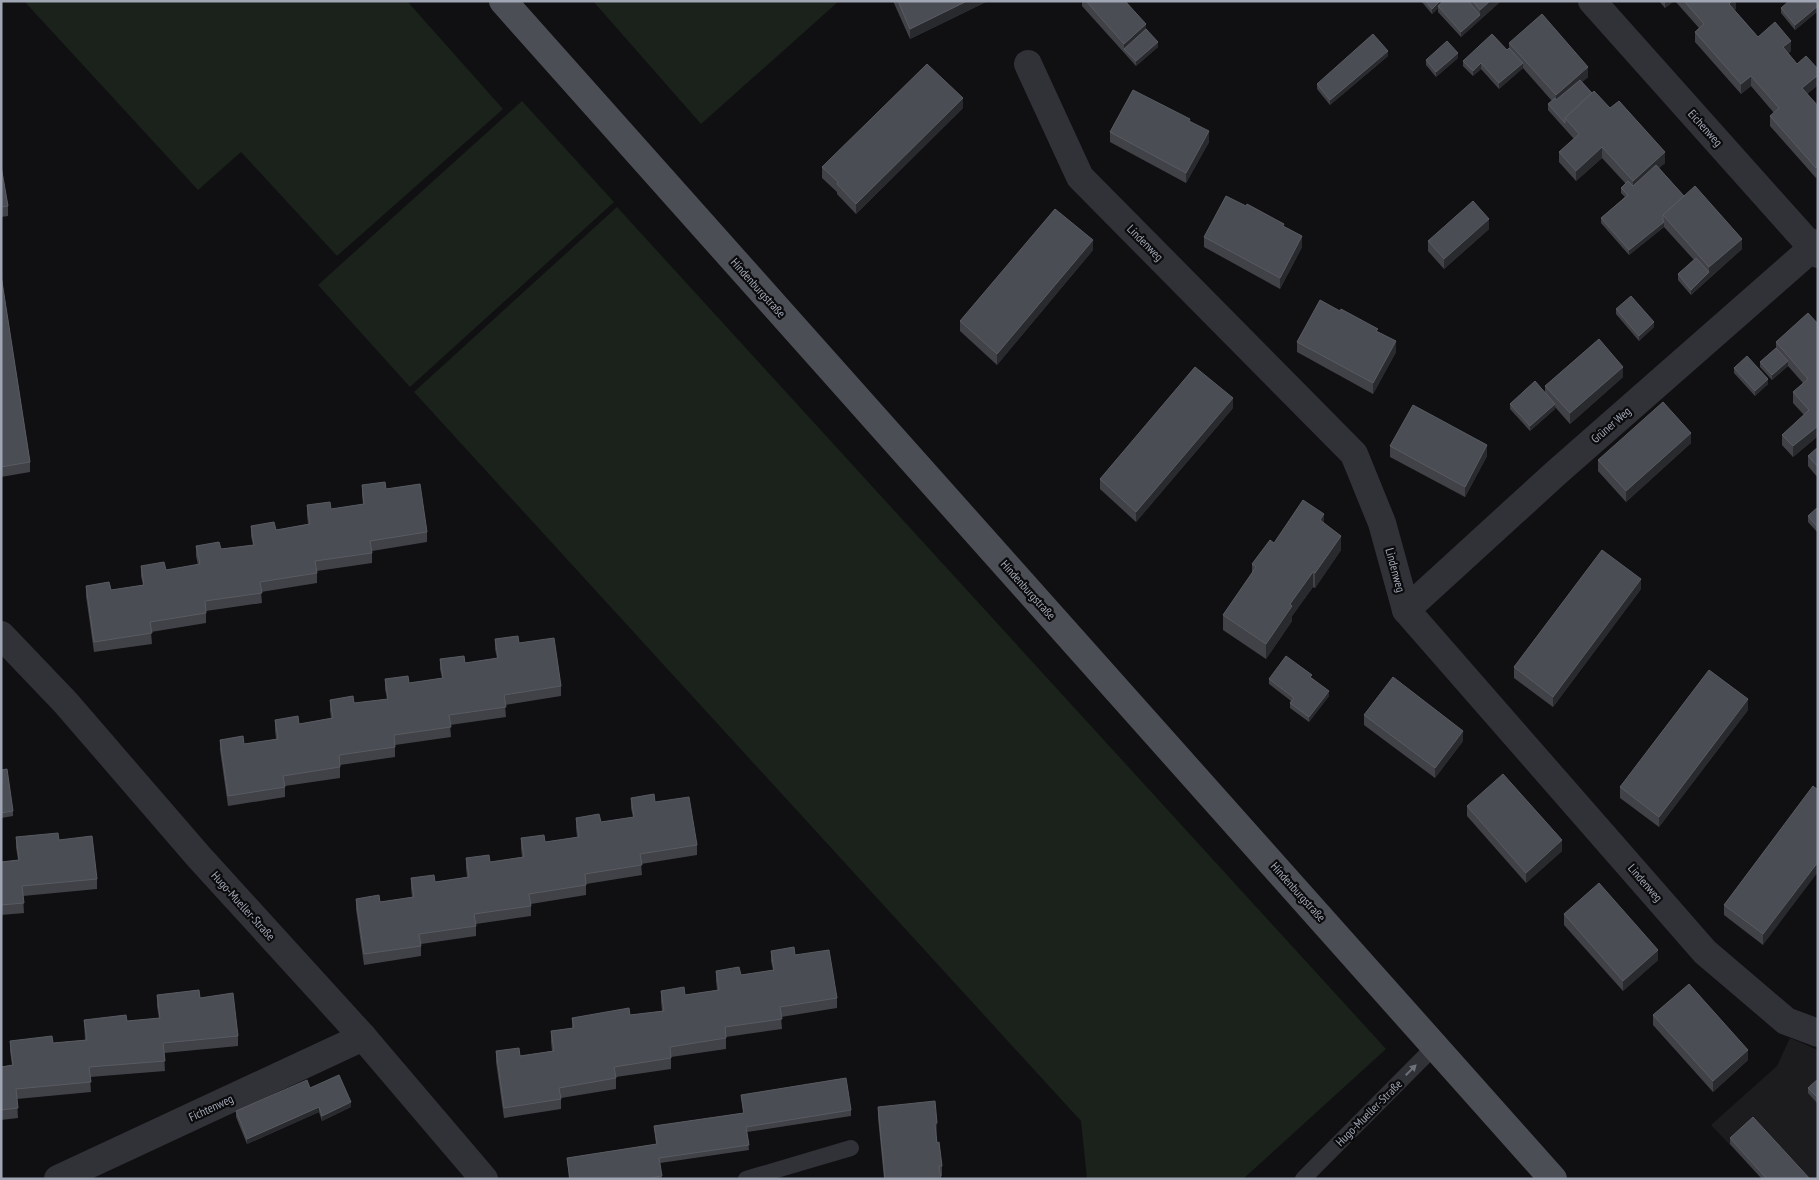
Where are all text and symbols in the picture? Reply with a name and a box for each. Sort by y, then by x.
street label: Eichenweg [1685,106,1726,149]
street label: Lindenweg [1124,221,1167,264]
street label: Hindenburgstraße [728,255,789,321]
street label: Grüner Weg [1588,403,1634,446]
street label: Lindenweg [1382,546,1409,594]
street label: Hindenburgstraße [998,557,1059,623]
street label: Hindenburgstraße [1268,859,1329,925]
street label: Lindenweg [1625,861,1666,905]
street label: Hugo-Mueller-Straße [208,868,278,943]
one-way arrow [1405,1064,1417,1076]
street label: Hugo-Mueller-Straße [1332,1076,1405,1149]
street label: Fichtenweg [186,1091,236,1124]

